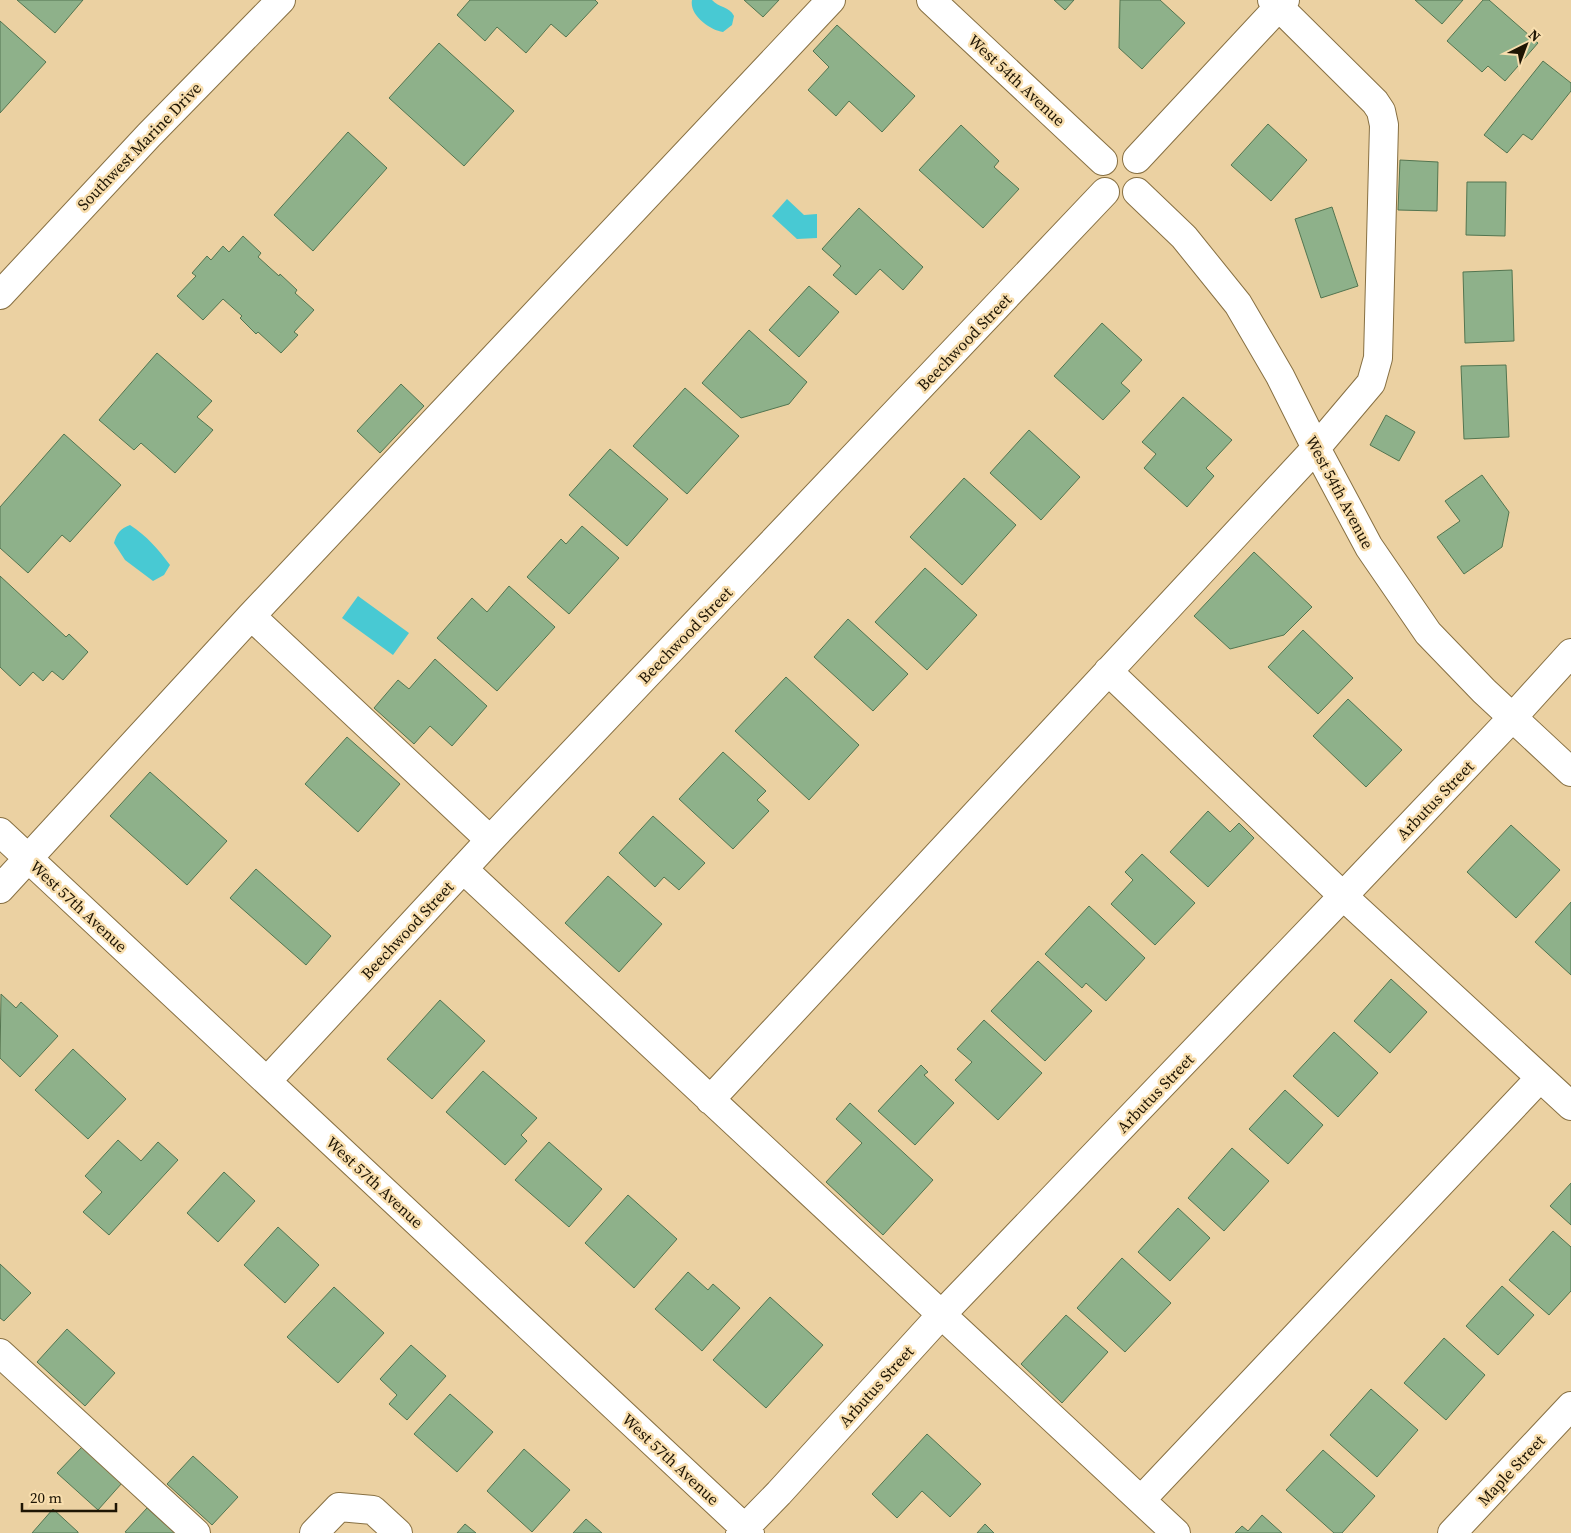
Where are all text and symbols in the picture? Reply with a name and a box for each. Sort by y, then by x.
north arrow [1501,20,1551,70]
text: N [1524,24,1545,46]
street label: West 54th Avenue [964,29,1070,131]
street label: Southwest Marine Drive [72,77,206,215]
street label: Beechwood Street [912,288,1016,395]
street label: West 54th Avenue [1301,431,1379,553]
street label: Beechwood Street [633,581,737,688]
street label: Arbutus Street [1392,755,1479,844]
street label: West 57th Avenue [26,855,132,957]
street label: Beechwood Street [356,876,459,984]
street label: Arbutus Street [1112,1048,1199,1137]
street label: West 57th Avenue [322,1131,428,1233]
street label: Arbutus Street [834,1340,919,1431]
street label: West 57th Avenue [618,1408,724,1510]
street label: Maple Street [1473,1429,1550,1510]
scale bar [22,1480,116,1512]
text: 20 m [30,1487,62,1508]

